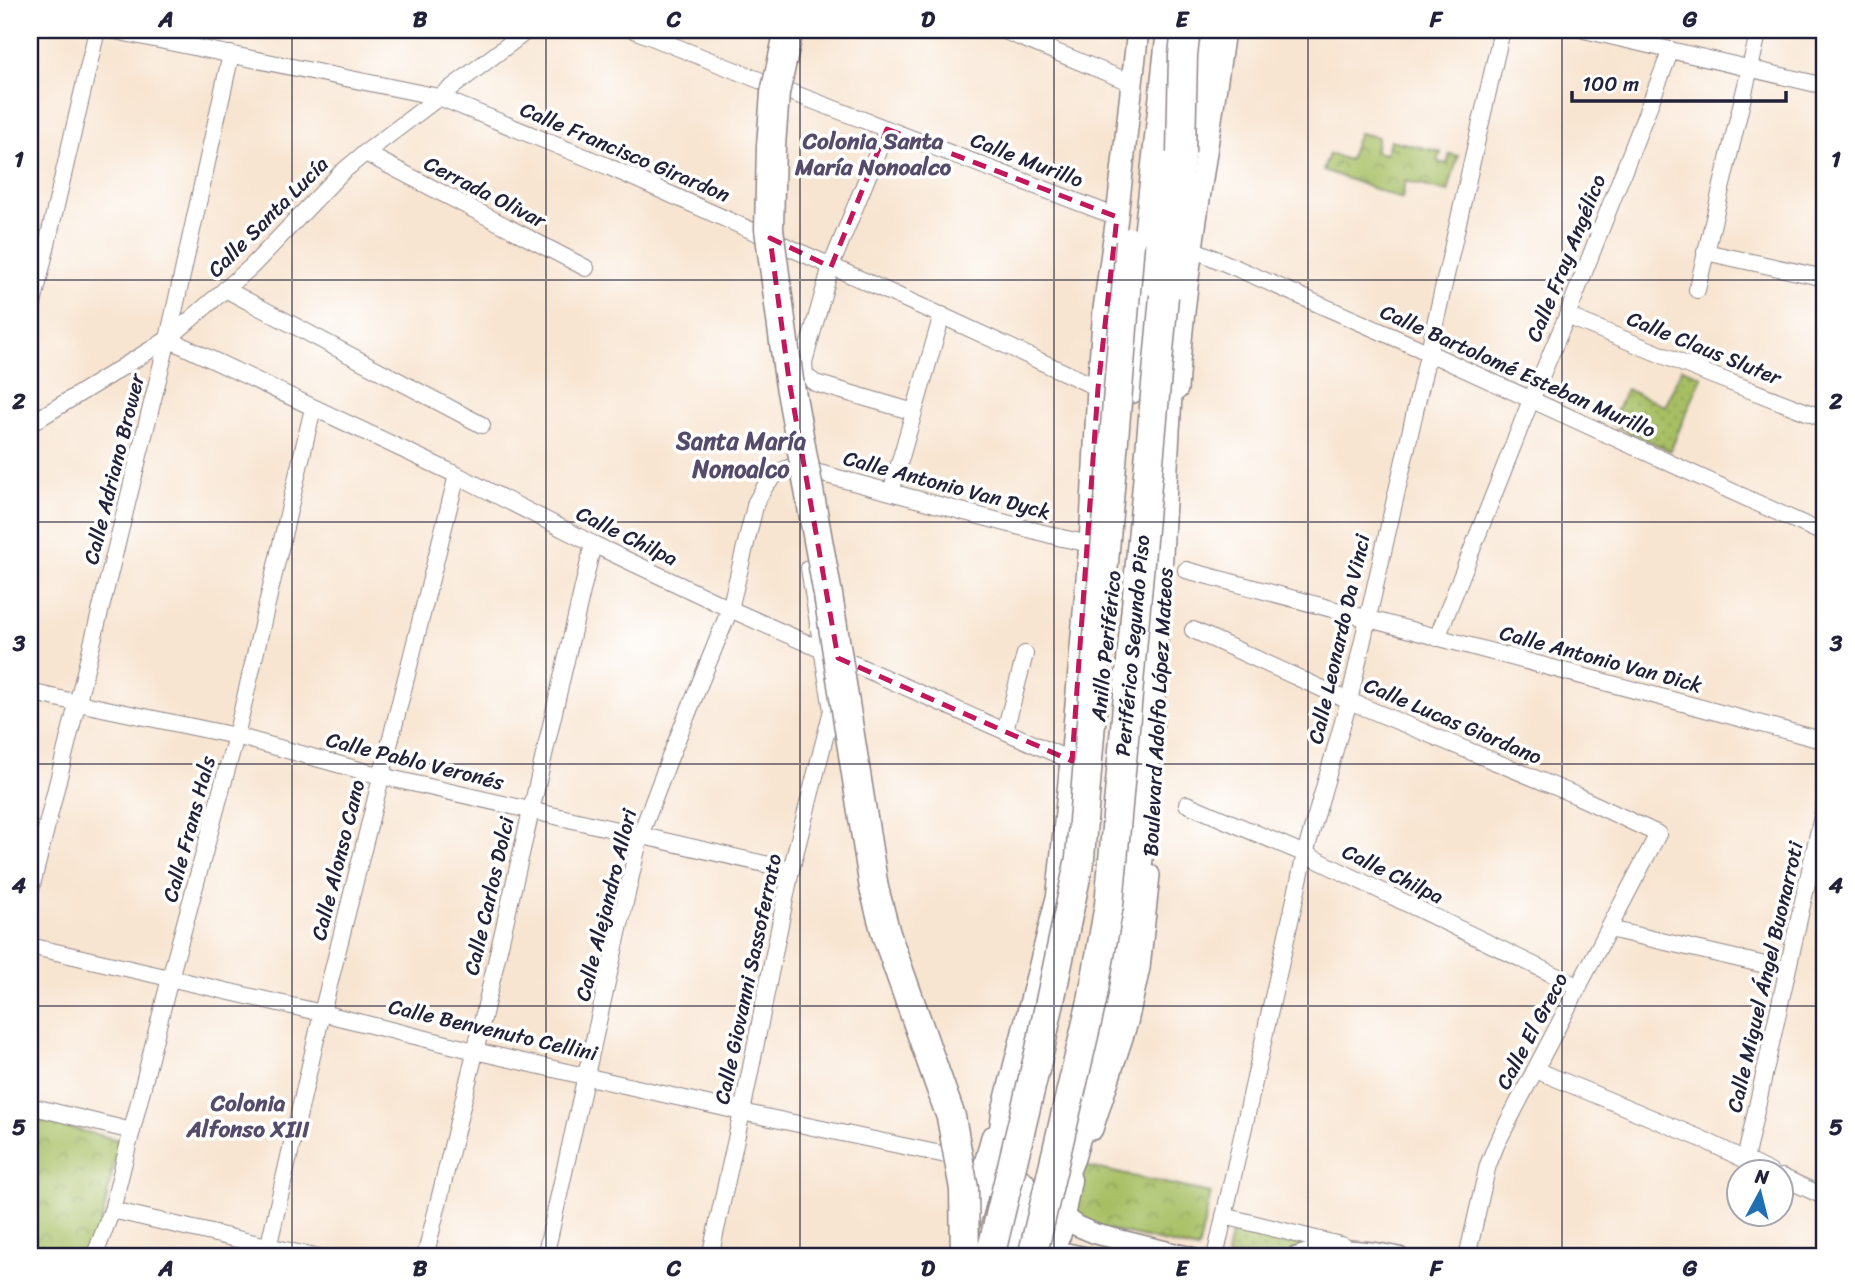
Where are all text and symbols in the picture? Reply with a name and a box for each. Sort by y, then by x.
text: A [157,0,174,40]
text: B [413,0,428,40]
text: C [666,0,682,40]
text: D [921,0,936,40]
text: E [1176,0,1191,40]
text: F [1429,0,1444,40]
text: G [1682,0,1698,40]
scale bar [1572,60,1785,104]
text: 100 m [1582,65,1639,103]
street label: Calle Francisco Girardon [514,91,736,213]
district label: Colonia Santa María Nonoalco [794,121,952,188]
street label: Calle Murillo [965,121,1089,199]
text: 1 [14,139,24,180]
text: 1 [1831,139,1841,180]
street label: Cerrada Olivar [417,145,554,240]
street label: Calle Santa Lucía [198,147,338,287]
street label: Calle Fray Angélico [1515,168,1617,348]
street label: Calle Bartolomé Esteban Murillo [1374,293,1662,449]
street label: Calle Claus Sluter [1621,300,1788,397]
street label: Calle Adriano Brower [72,368,156,568]
text: 2 [11,381,26,422]
text: 2 [1828,381,1843,422]
district label: Santa María Nonoalco [675,420,806,490]
street label: Calle Antonio Van Dyck [839,439,1055,531]
street label: Calle Chilpa [570,495,685,577]
street label: Calle Leonardo Da Vinci [1296,529,1382,748]
street label: Periférico Segundo Piso [1104,533,1161,758]
street label: Boulevard Adolfo López Mateos [1131,566,1185,857]
street label: Anillo Periférico [1079,569,1133,724]
street label: Calle Antonio Van Dick [1495,614,1707,704]
text: 3 [12,623,26,664]
text: 3 [1829,623,1843,664]
street label: Calle Lucas Giordano [1358,666,1548,776]
street label: Calle Pablo Veronés [322,721,508,802]
street label: Calle Frans Hals [151,751,227,906]
street label: Calle Alonso Cano [300,776,376,944]
street label: Calle Alejandro Allori [564,804,649,1005]
street label: Calle Carlos Dolci [452,812,526,979]
street label: Calle Chilpa [1336,833,1451,915]
street label: Calle Miguel Ángel Buonarroti [1715,837,1815,1116]
street label: Calle Giovanni Sassoferrato [703,850,793,1108]
text: 4 [11,865,27,906]
text: 4 [1828,865,1844,906]
street label: Calle El Greco [1485,965,1579,1097]
street label: Calle Benvenuto Cellini [385,988,602,1073]
district label: Colonia Alfonso XIII [186,1083,310,1150]
text: 5 [12,1107,26,1148]
text: 5 [1829,1107,1843,1148]
north arrow [1726,1158,1796,1228]
text: N [1752,1159,1771,1194]
text: A [157,1248,174,1287]
text: B [413,1248,428,1287]
text: C [666,1248,682,1287]
text: D [921,1248,936,1287]
text: E [1176,1248,1191,1287]
text: F [1429,1248,1444,1287]
text: G [1682,1248,1698,1287]

